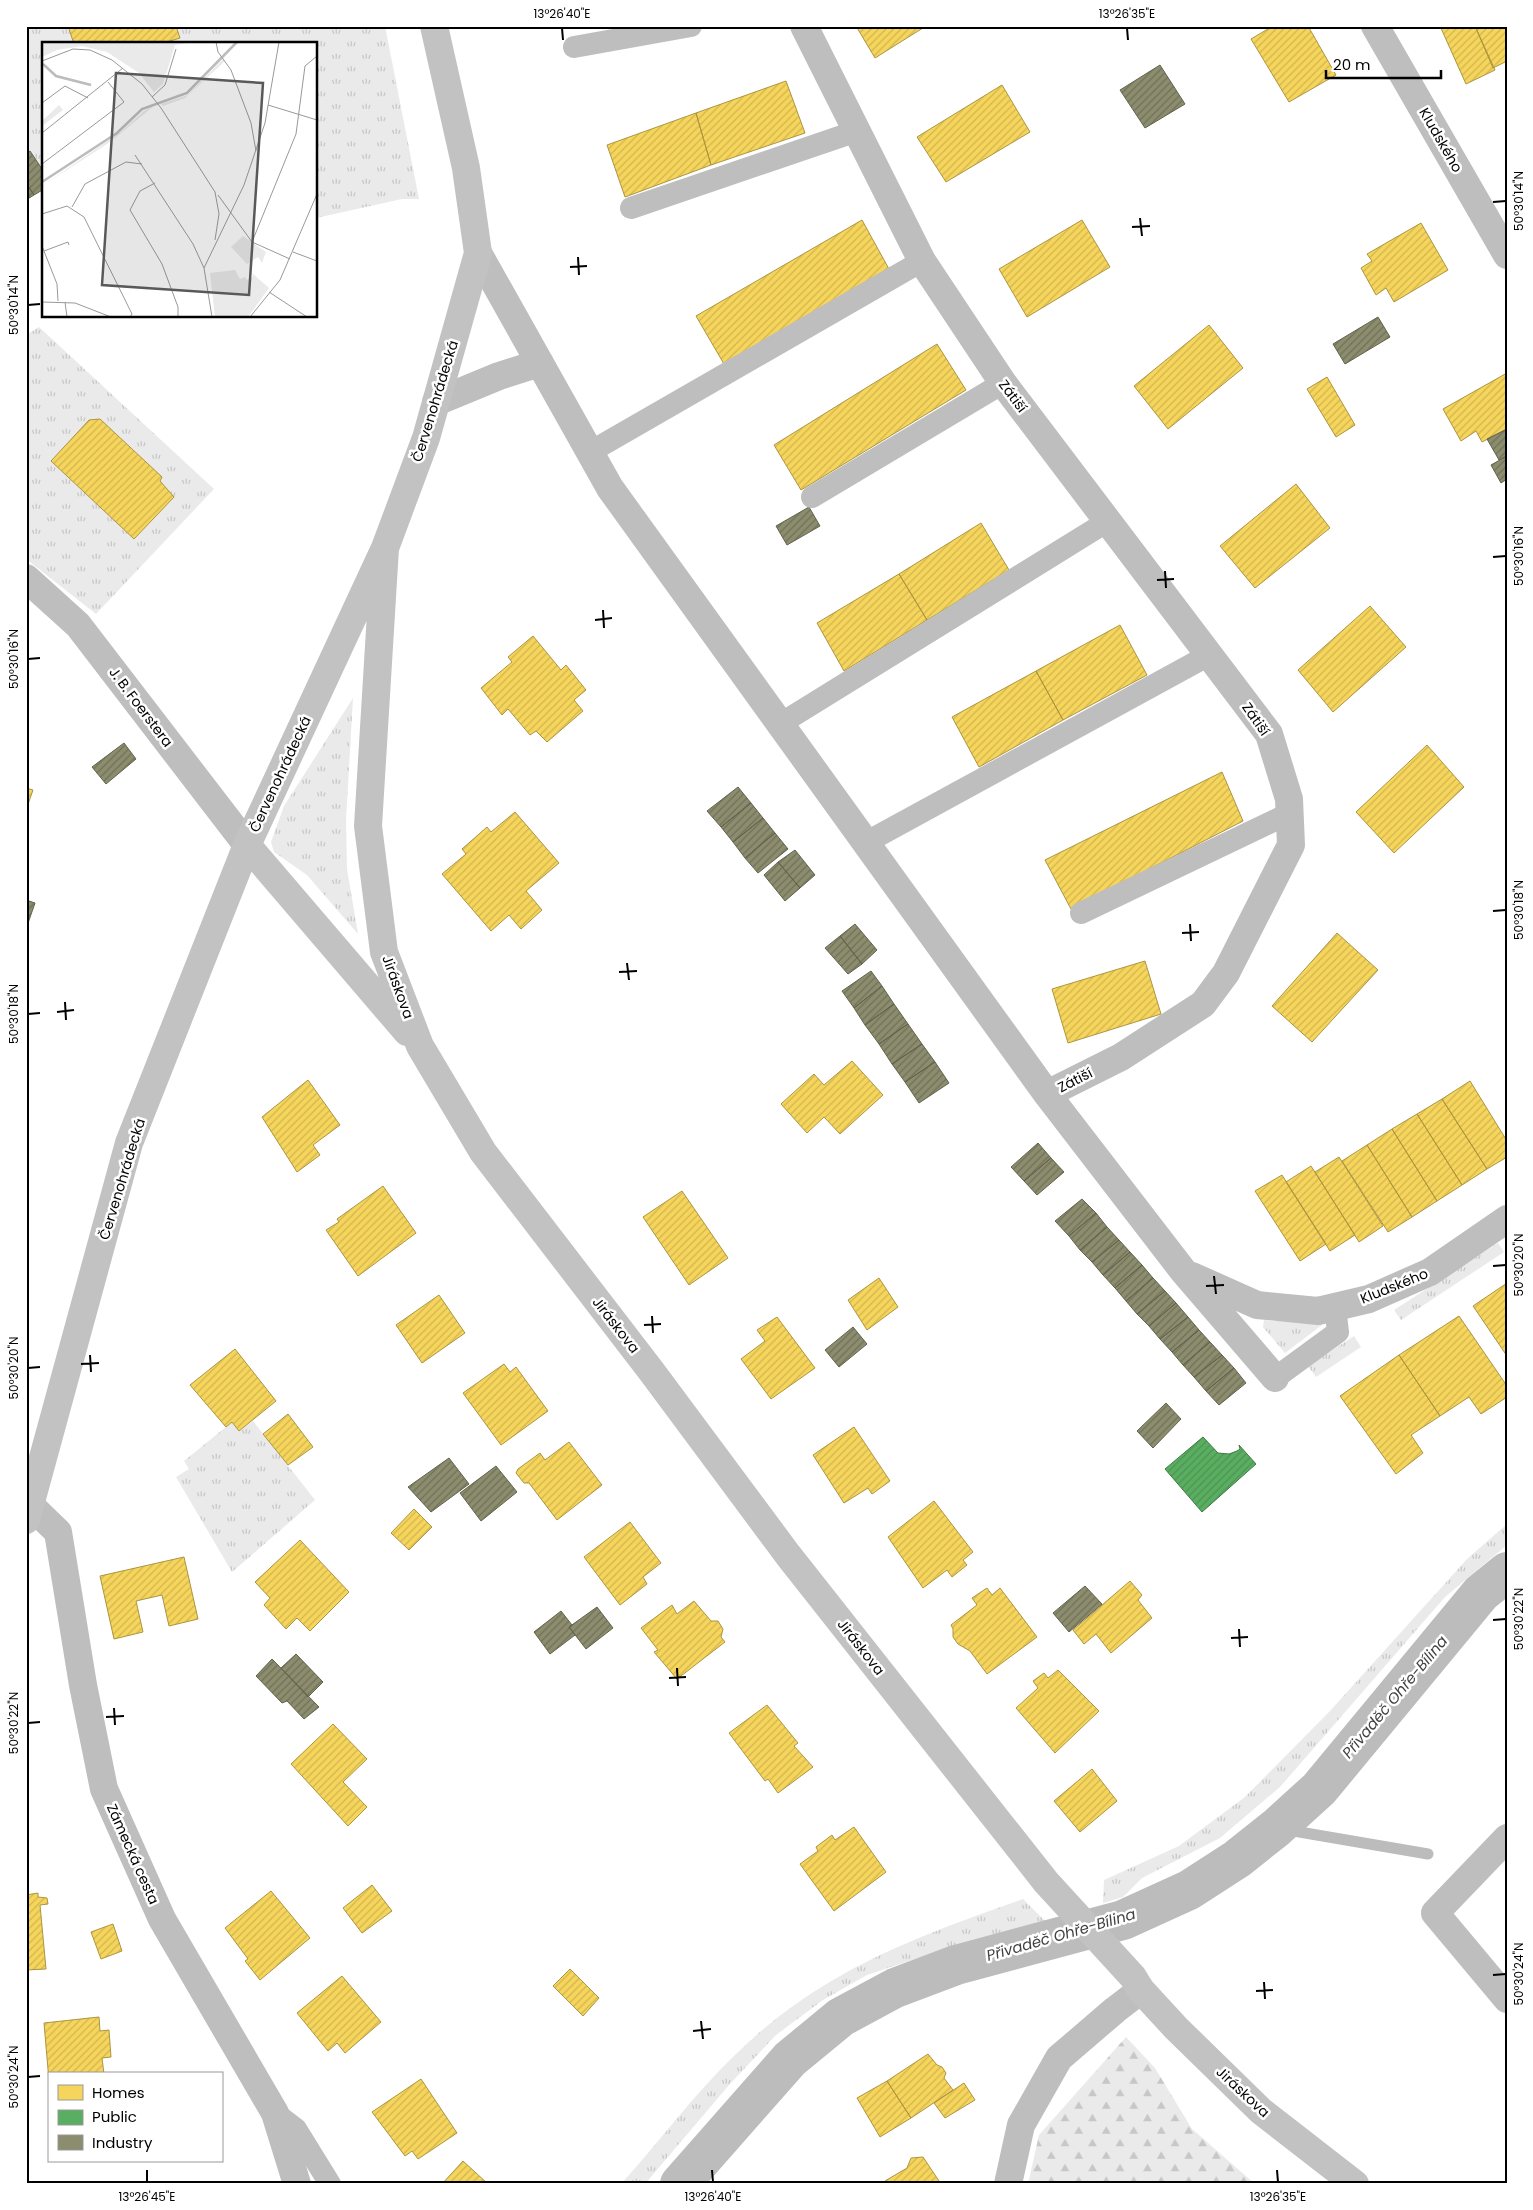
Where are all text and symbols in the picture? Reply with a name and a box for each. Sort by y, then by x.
text: 13°26'40"E [533,5,591,22]
text: 13°26'35"E [1099,5,1155,22]
inset map [42,42,318,318]
scale bar [1326,48,1440,80]
text: 20 m [1333,54,1371,75]
street label: Kludského [1414,104,1468,176]
text: 50°30'14"N [1510,171,1527,231]
text: 50°30'14"N [5,275,22,335]
street label: Červenohrádecká [407,338,463,464]
street label: Zátiší [994,375,1032,417]
text: 50°30'16"N [1510,526,1527,586]
text: 50°30'16"N [5,629,22,689]
street label: J. B. Foerstera [104,663,178,751]
street label: Zátiší [1237,698,1275,740]
street label: Červenohrádecká [244,713,316,835]
text: 50°30'18"N [1510,880,1527,940]
street label: Jiráskova [377,952,419,1022]
text: 50°30'18"N [5,984,22,1044]
street label: Zátiší [1054,1063,1096,1097]
street label: Červenohrádecká [94,1116,150,1242]
text: 50°30'20"N [1510,1234,1527,1296]
street label: Kludského [1357,1263,1431,1309]
street label: Jiráskova [588,1293,644,1357]
text: 50°30'20"N [5,1337,22,1399]
text: 50°30'22"N [1510,1588,1527,1650]
street label: Jiráskova [833,1615,889,1679]
water label: Přivaděč Ohře-Bílina [1337,1631,1452,1762]
text: 50°30'22"N [5,1692,22,1754]
street label: Zámecká cesta [102,1801,164,1907]
water label: Přivaděč Ohře-Bílina [984,1903,1138,1966]
text: 50°30'24"N [1510,1943,1527,2005]
text: 50°30'24"N [5,2046,22,2108]
street label: Jiráskova [1212,2062,1274,2122]
legend [48,2072,222,2162]
text: Homes [92,2082,145,2103]
text: Public [92,2106,137,2127]
text: Industry [92,2132,153,2153]
text: 13°26'45"E [118,2188,176,2205]
text: 13°26'40"E [684,2188,742,2205]
text: 13°26'35"E [1250,2188,1306,2205]

